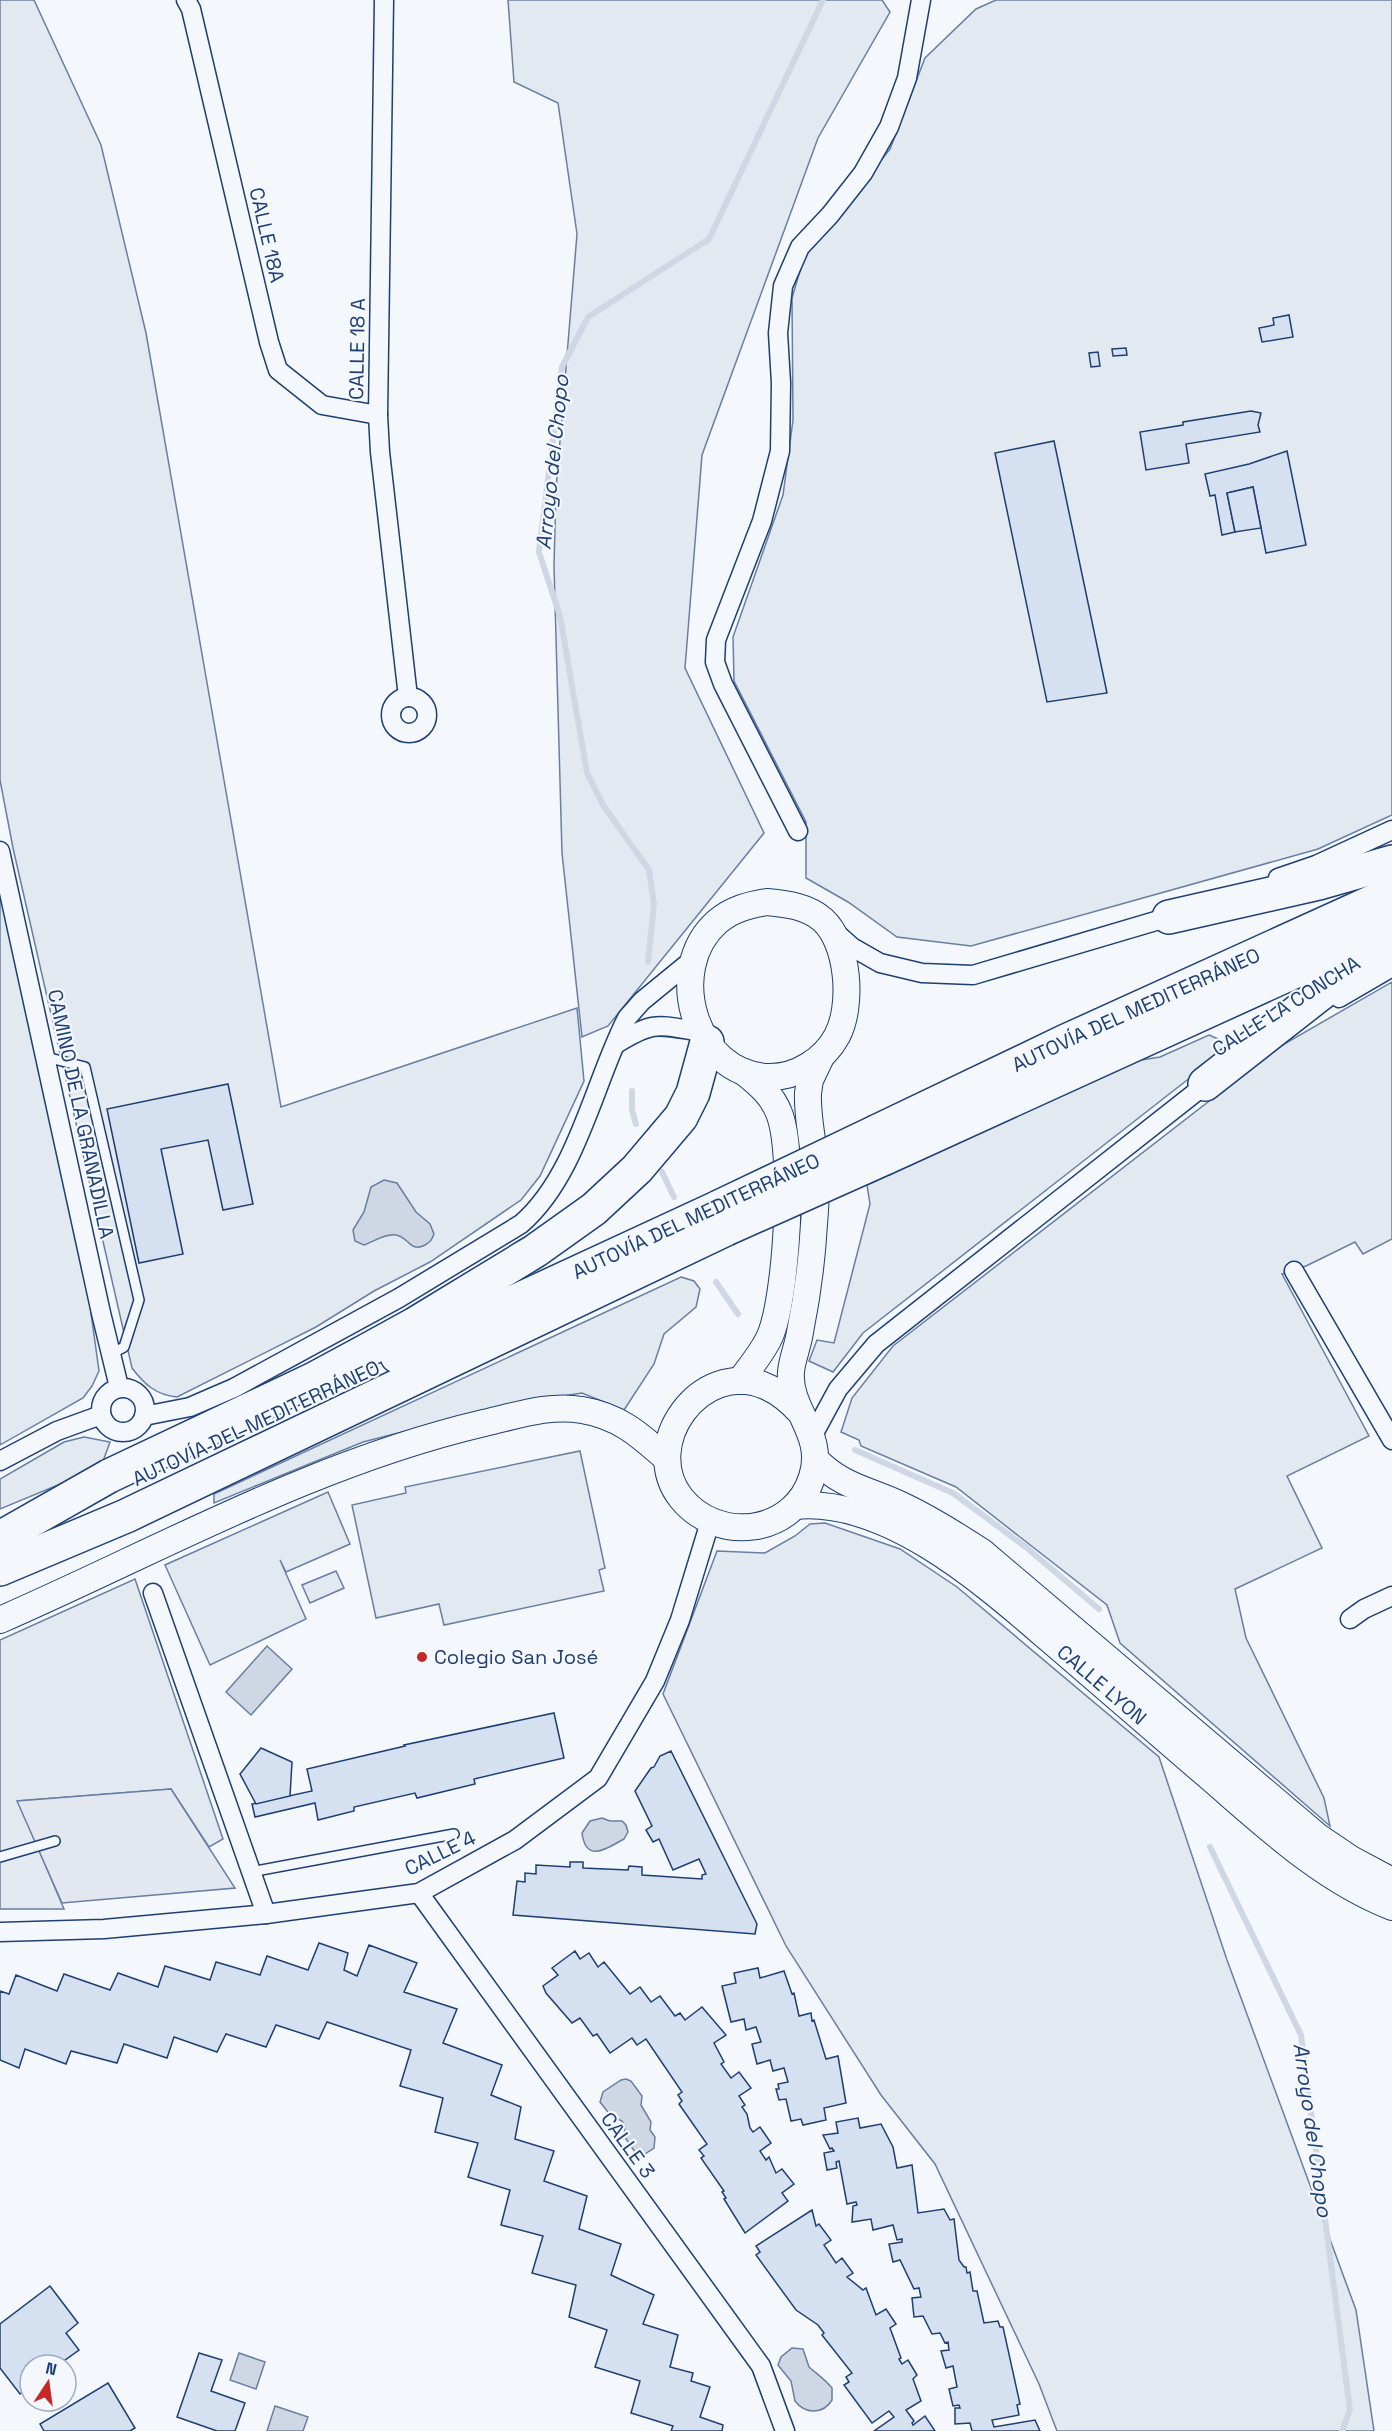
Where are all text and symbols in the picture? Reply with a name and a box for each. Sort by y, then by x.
street label: CALLE 18A [243,185,291,286]
street label: CALLE 18 A [343,297,371,400]
water label: Arroyo del Chopo [529,372,575,551]
street label: AUTOVÍA DEL MEDITERRÁNEO [1008,942,1264,1078]
street label: CALLE LA CONCHA [1207,950,1365,1062]
street label: CAMINO DE LA GRANADILLA [42,987,120,1241]
street label: AUTOVÍA DEL MEDITERRÁNEO [568,1147,824,1285]
street label: AUTOVÍA DEL MEDITERRÁNEO [128,1354,384,1492]
street label: CALLE LYON [1052,1639,1152,1730]
place label: Colegio San José [434,1644,598,1670]
marker: Colegio San José [415,1650,429,1664]
street label: CALLE 4 [400,1825,480,1881]
water label: Arroyo del Chopo [1287,2041,1339,2220]
street label: CALLE 3 [595,2107,661,2183]
north arrow [18,2353,78,2413]
text: N [44,2357,59,2380]

